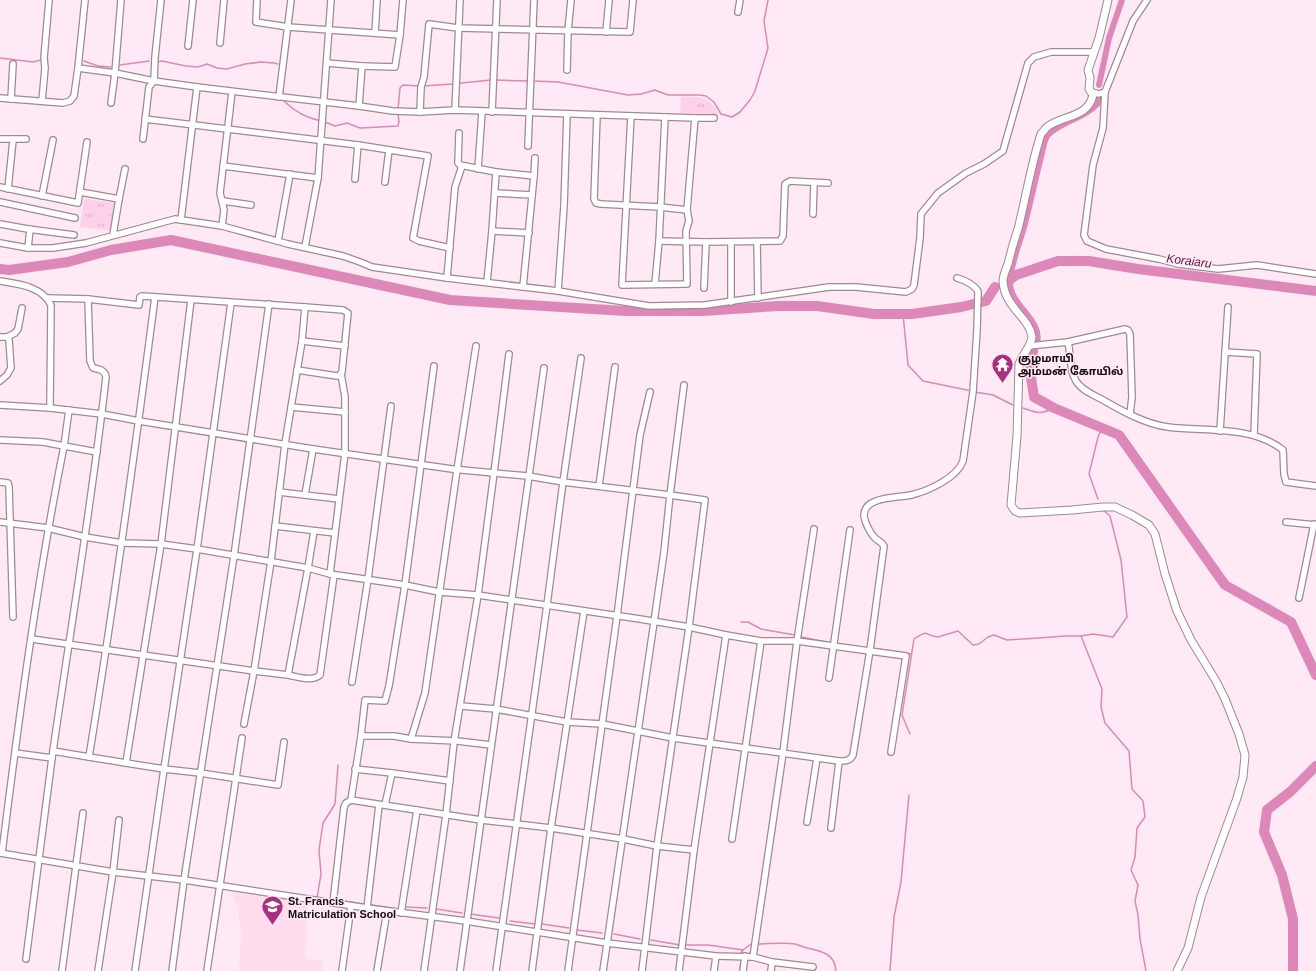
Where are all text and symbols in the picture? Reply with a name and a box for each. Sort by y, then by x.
water label: Koraiaru [1166,251,1213,271]
temple icon: குழமாயி அம்மன் கோயில் [990,351,1016,384]
place label: குழமாயி அம்மன் கோயில் [1018,352,1123,378]
school or university icon: St. Francis Matriculation School [260,894,286,927]
place label: St. Francis Matriculation School [288,895,396,920]

